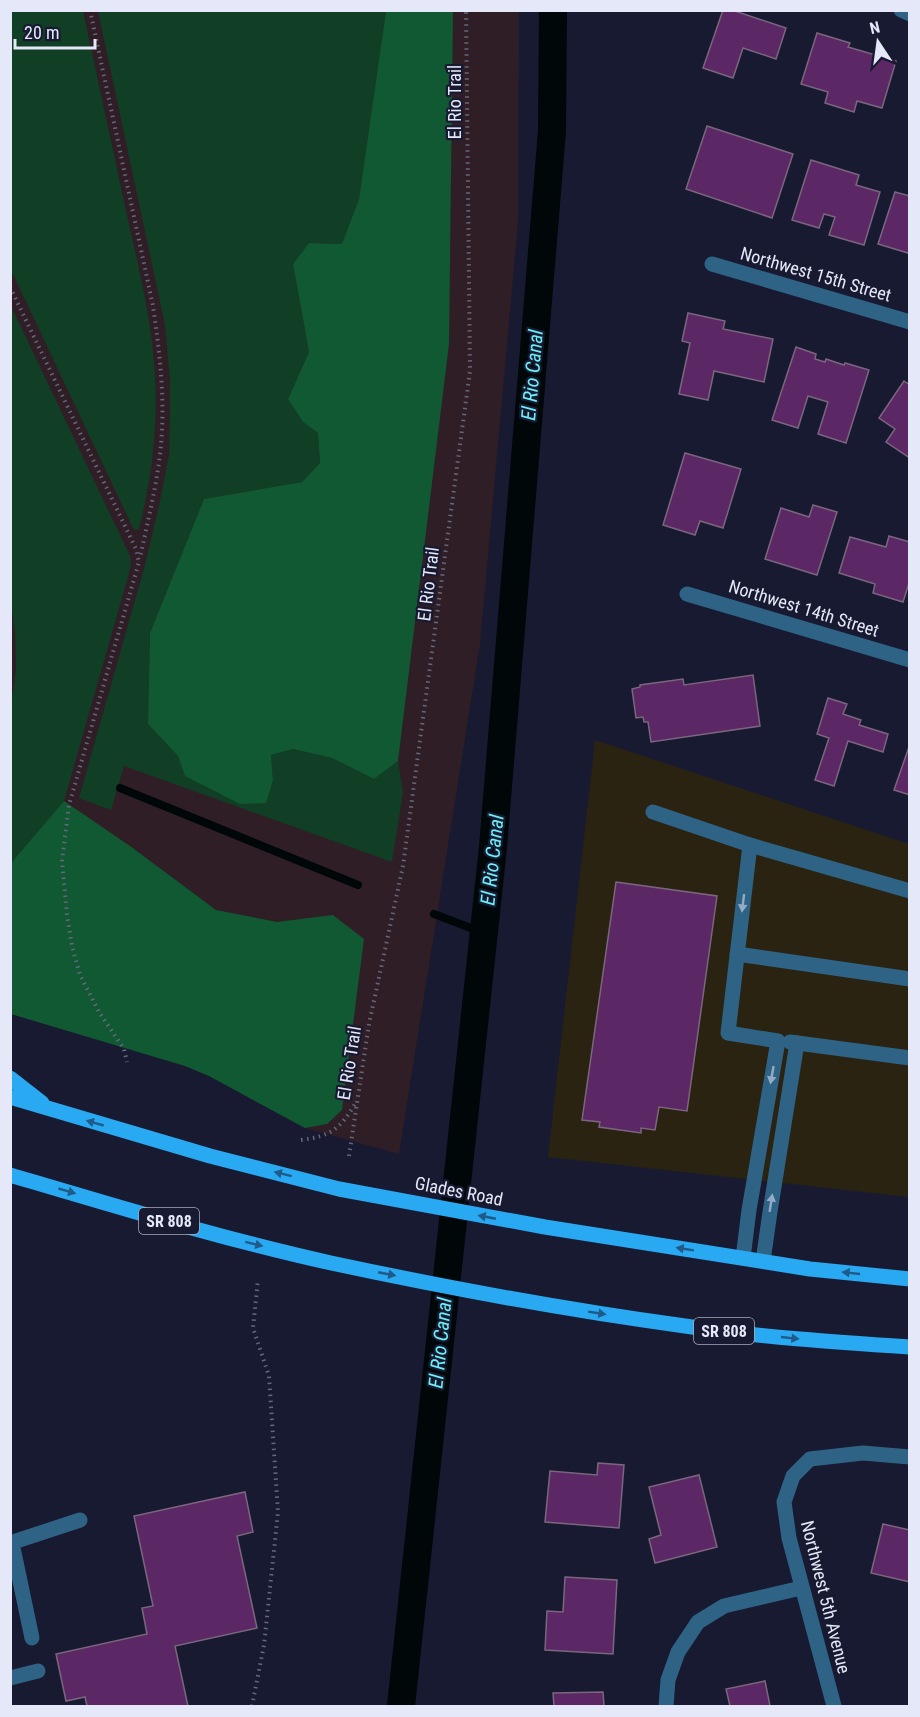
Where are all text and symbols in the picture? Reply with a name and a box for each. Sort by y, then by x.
scale bar [15,12,94,50]
north arrow [848,12,908,72]
text: N [868,18,882,38]
text: 20 m [24,22,59,43]
street label: El Rio Trail [444,65,465,139]
street label: Northwest 15th Street [738,242,894,306]
water label: El Rio Canal [516,328,548,421]
street label: El Rio Trail [413,546,443,622]
street label: Northwest 14th Street [726,575,882,641]
water label: El Rio Canal [475,813,509,907]
one-way arrow [739,894,748,913]
street label: El Rio Trail [333,1025,365,1101]
one-way arrow [767,1066,776,1085]
one-way arrow [86,1118,104,1127]
one-way arrow [274,1169,292,1179]
street label: Glades Road [413,1172,505,1210]
one-way arrow [58,1187,76,1196]
one-way arrow [767,1194,776,1213]
road number: SR 808 [139,1208,199,1234]
one-way arrow [477,1212,496,1221]
one-way arrow [245,1240,263,1250]
one-way arrow [676,1245,695,1254]
one-way arrow [842,1268,861,1278]
one-way arrow [378,1270,397,1279]
water label: El Rio Canal [423,1296,457,1390]
one-way arrow [588,1309,607,1318]
road number: SR 808 [694,1318,754,1344]
one-way arrow [781,1334,800,1343]
street label: Northwest 5th Avenue [797,1518,855,1676]

